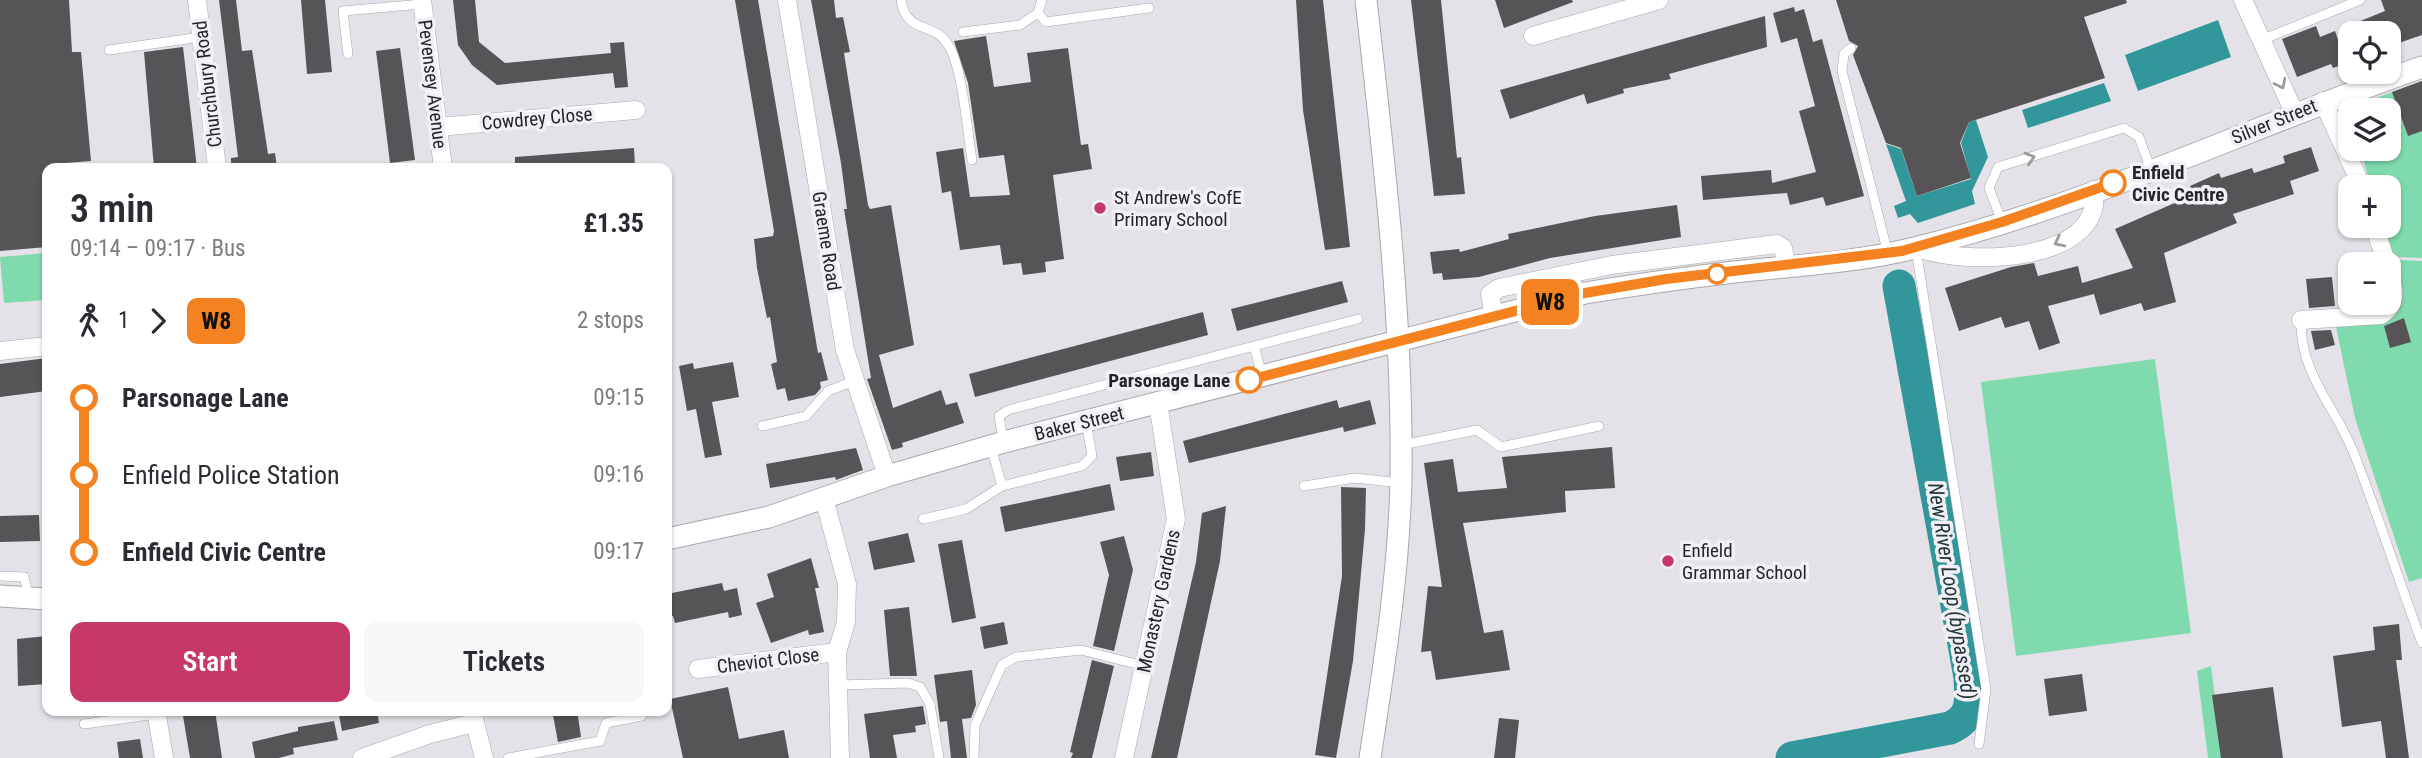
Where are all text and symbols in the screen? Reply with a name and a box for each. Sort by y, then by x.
street label: Pevensey Avenue [413,18,452,150]
street label: Churchbury Road [188,19,227,149]
map controls [2338,21,2401,315]
button: locate [2338,21,2401,84]
one-way arrow [2272,77,2286,89]
street label: Silver Street [2228,94,2320,149]
button: layers [2338,98,2401,161]
street label: Cowdrey Close [481,102,593,135]
one-way arrow [2024,151,2036,166]
place label: Enfield Civic Centre [2132,161,2224,206]
marker: Enfield Civic Centre [2100,170,2126,196]
button: + [2338,175,2401,238]
place label: St Andrew's CofE Primary School [1114,186,1242,231]
text: 3 min [70,187,154,231]
street label: Graeme Road [807,190,846,292]
marker: St Andrew's CofE Primary School [1092,200,1108,216]
text: £1.35 [583,208,644,238]
one-way arrow [2054,233,2066,247]
text: 09:14 – 09:17 · Bus [70,235,246,262]
button: − [2338,252,2401,315]
unlabelled marker [1707,264,1727,284]
line badge: W8 [1518,279,1582,325]
text: W8 [1535,288,1565,316]
icon: walk [70,302,108,340]
icon: forward [139,302,177,340]
text: 1 [118,307,129,334]
text: W8 [201,307,231,335]
text: 2 stops [577,307,644,334]
marker: Parsonage Lane [1236,367,1262,393]
place label: Parsonage Lane [1108,369,1230,392]
text: Parsonage Lane [122,383,289,413]
text: 09:15 [593,384,644,411]
street label: Baker Street [1032,401,1126,446]
text: Enfield Police Station [122,460,340,490]
text: 09:16 [593,461,644,488]
water label: New River Loop (bypassed) [1923,481,1981,701]
street label: Monastery Gardens [1132,527,1185,675]
text: Enfield Civic Centre [122,537,326,567]
text: 09:17 [593,538,644,565]
place label: Enfield Grammar School [1682,539,1807,584]
marker: Enfield Grammar School [1660,553,1676,569]
button: Start [70,622,350,702]
button: Tickets [364,622,644,702]
street label: Cheviot Close [716,643,821,678]

